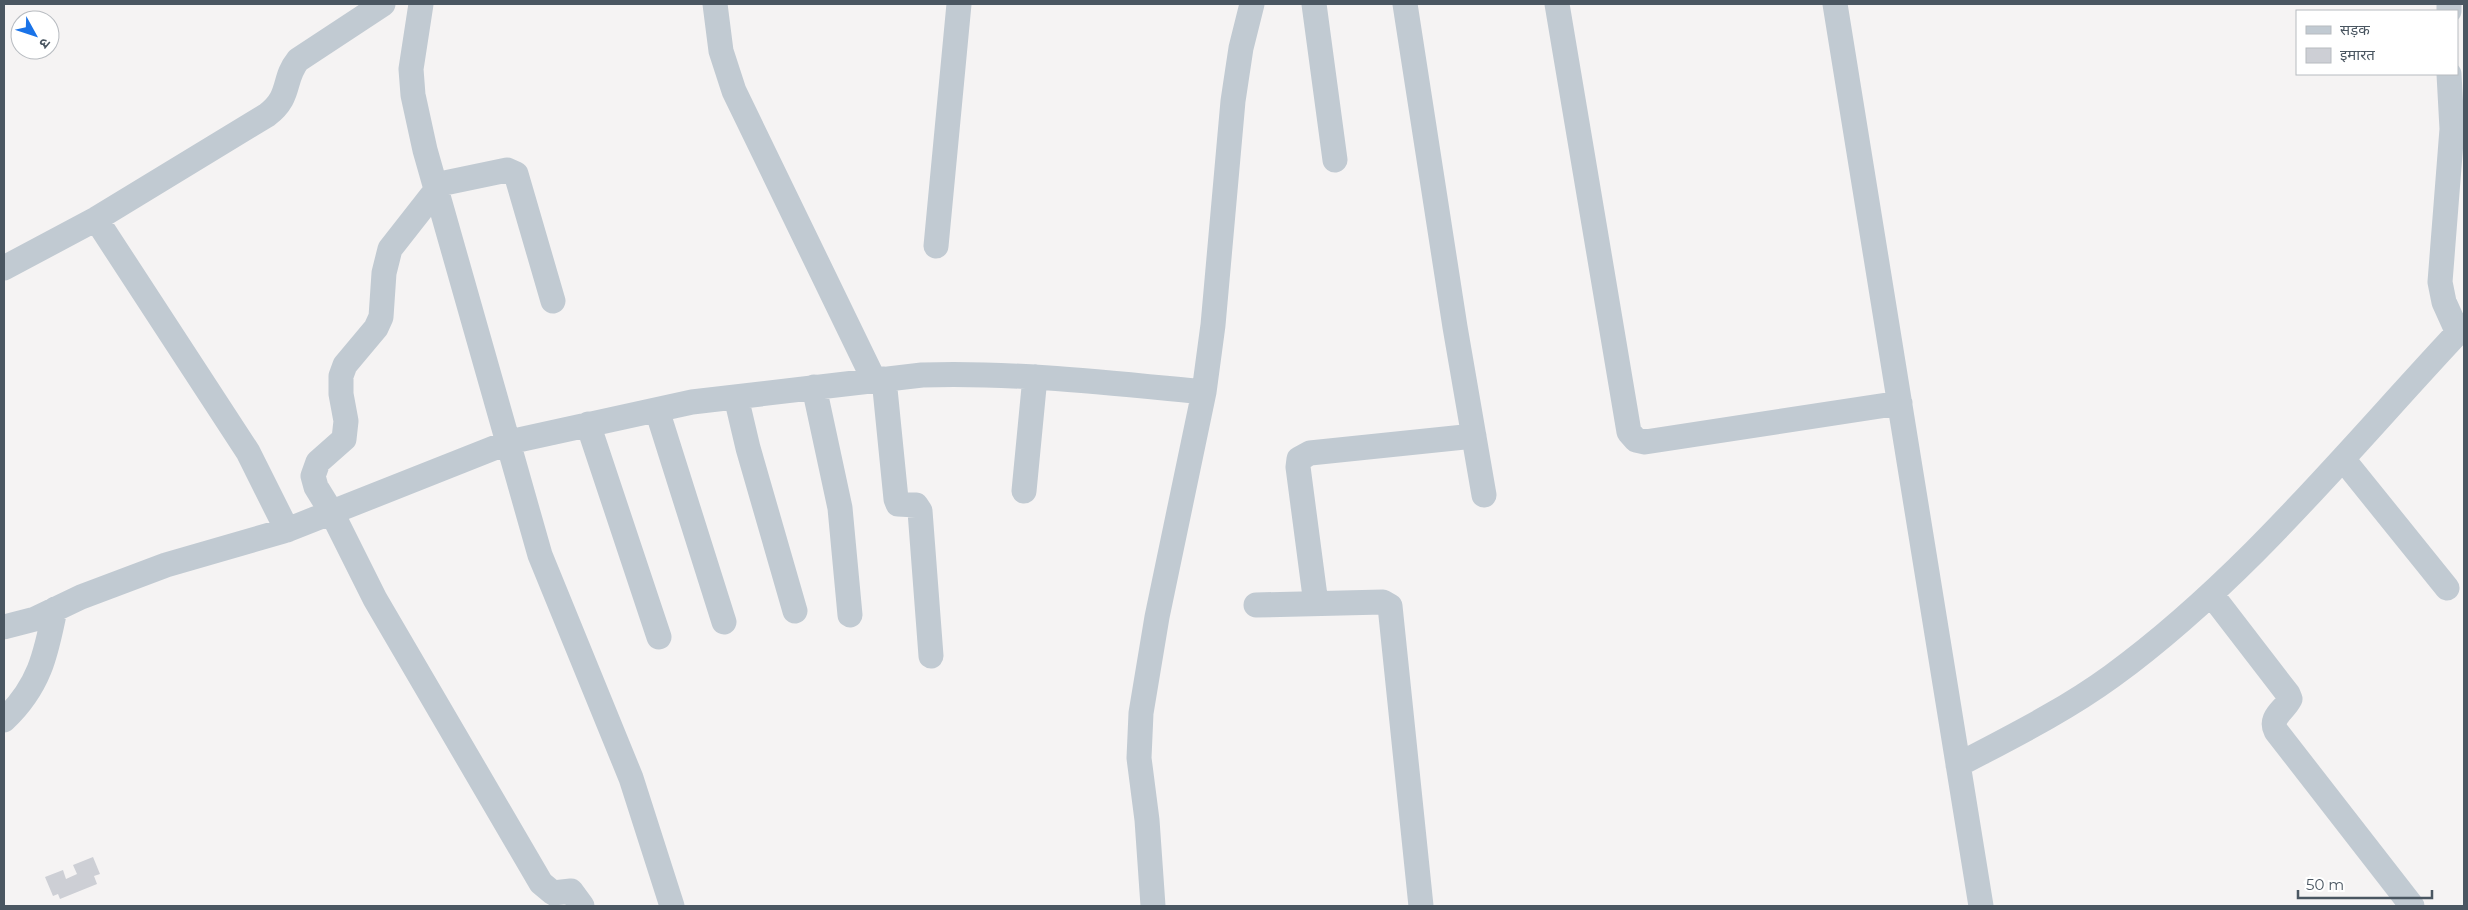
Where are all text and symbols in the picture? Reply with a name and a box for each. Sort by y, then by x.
north arrow [10,10,60,60]
legend [2296,10,2458,75]
text: सड़क [2340,20,2370,39]
text: उ [35,34,54,53]
text: इमारत [2340,45,2375,64]
scale bar [2298,868,2432,900]
text: 50 m [2306,875,2344,894]

